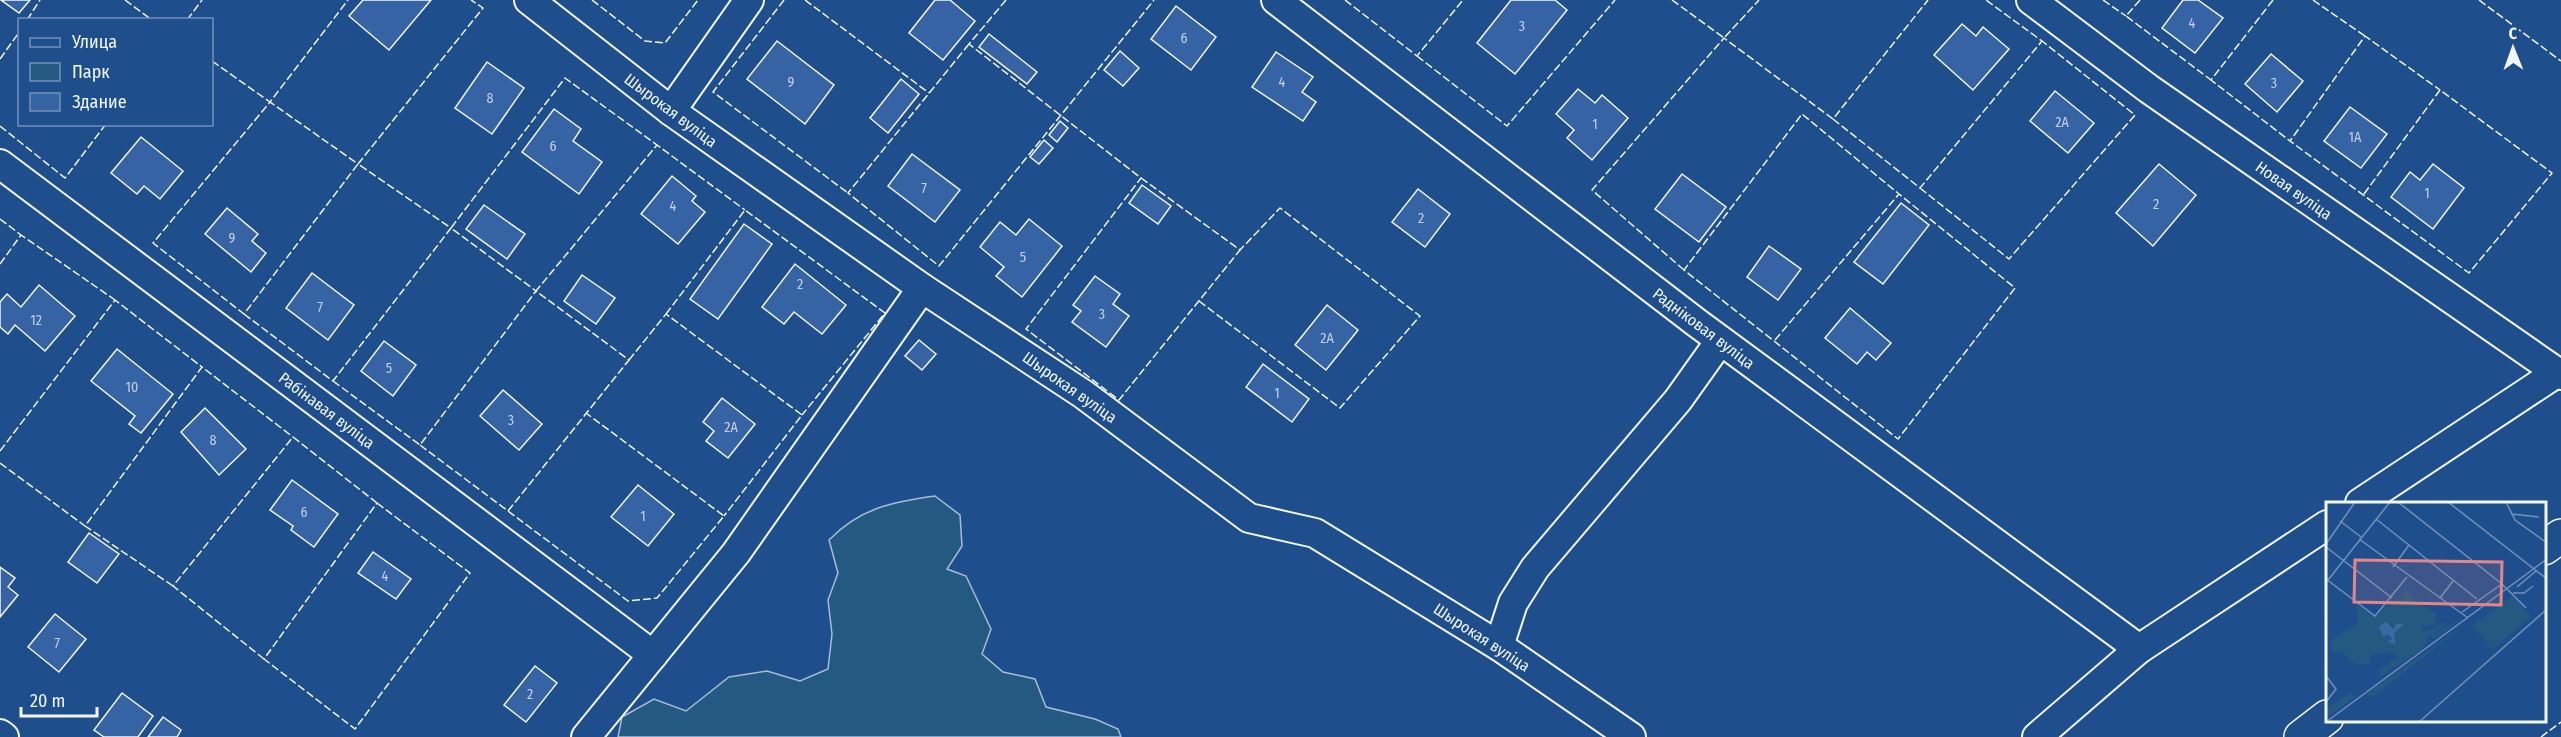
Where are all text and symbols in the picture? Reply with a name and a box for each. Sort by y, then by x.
house number: 4 [2189,15,2196,32]
legend [18,18,213,126]
house number: 3 [1519,18,1525,35]
north arrow [2483,18,2543,78]
text: С [2508,24,2518,43]
house number: 6 [1181,30,1188,47]
text: Улица [71,31,117,53]
text: Парк [72,61,110,83]
street label: Шырокая вуліца [621,69,721,151]
house number: 9 [788,74,795,91]
house number: 4 [1279,74,1286,91]
house number: 3 [2271,75,2277,92]
house number: 8 [487,90,494,107]
text: Здание [72,91,127,113]
house number: 2А [2055,114,2069,131]
house number: 1 [1592,116,1598,133]
house number: 1А [2349,129,2362,146]
house number: 6 [550,138,557,155]
street label: Новая вуліца [2252,157,2336,224]
house number: 7 [921,180,927,197]
house number: 1 [2424,185,2430,202]
house number: 2 [2153,196,2159,213]
house number: 4 [670,198,677,215]
house number: 2 [1418,210,1424,227]
house number: 9 [229,230,236,247]
house number: 5 [1020,249,1026,266]
house number: 2 [797,276,803,293]
street label: Радніковая вуліца [1649,284,1758,373]
house number: 7 [317,299,323,316]
house number: 3 [1099,306,1105,323]
house number: 12 [30,312,42,329]
house number: 2А [1320,330,1334,347]
street label: Шырокая вуліца [1019,348,1121,427]
house number: 5 [386,360,392,377]
street label: Рабінавая вуліца [275,368,378,453]
house number: 10 [126,379,138,396]
house number: 1 [1274,385,1280,402]
house number: 3 [508,412,514,429]
house number: 2А [724,419,738,436]
house number: 8 [210,432,217,449]
inset map [2326,502,2546,722]
house number: 6 [301,504,308,521]
house number: 1 [640,508,646,525]
house number: 4 [382,568,389,585]
street label: Шырокая вуліца [1430,599,1534,676]
house number: 7 [54,635,60,652]
scale bar [21,680,98,718]
house number: 2 [527,686,533,703]
text: 20 m [30,690,65,712]

